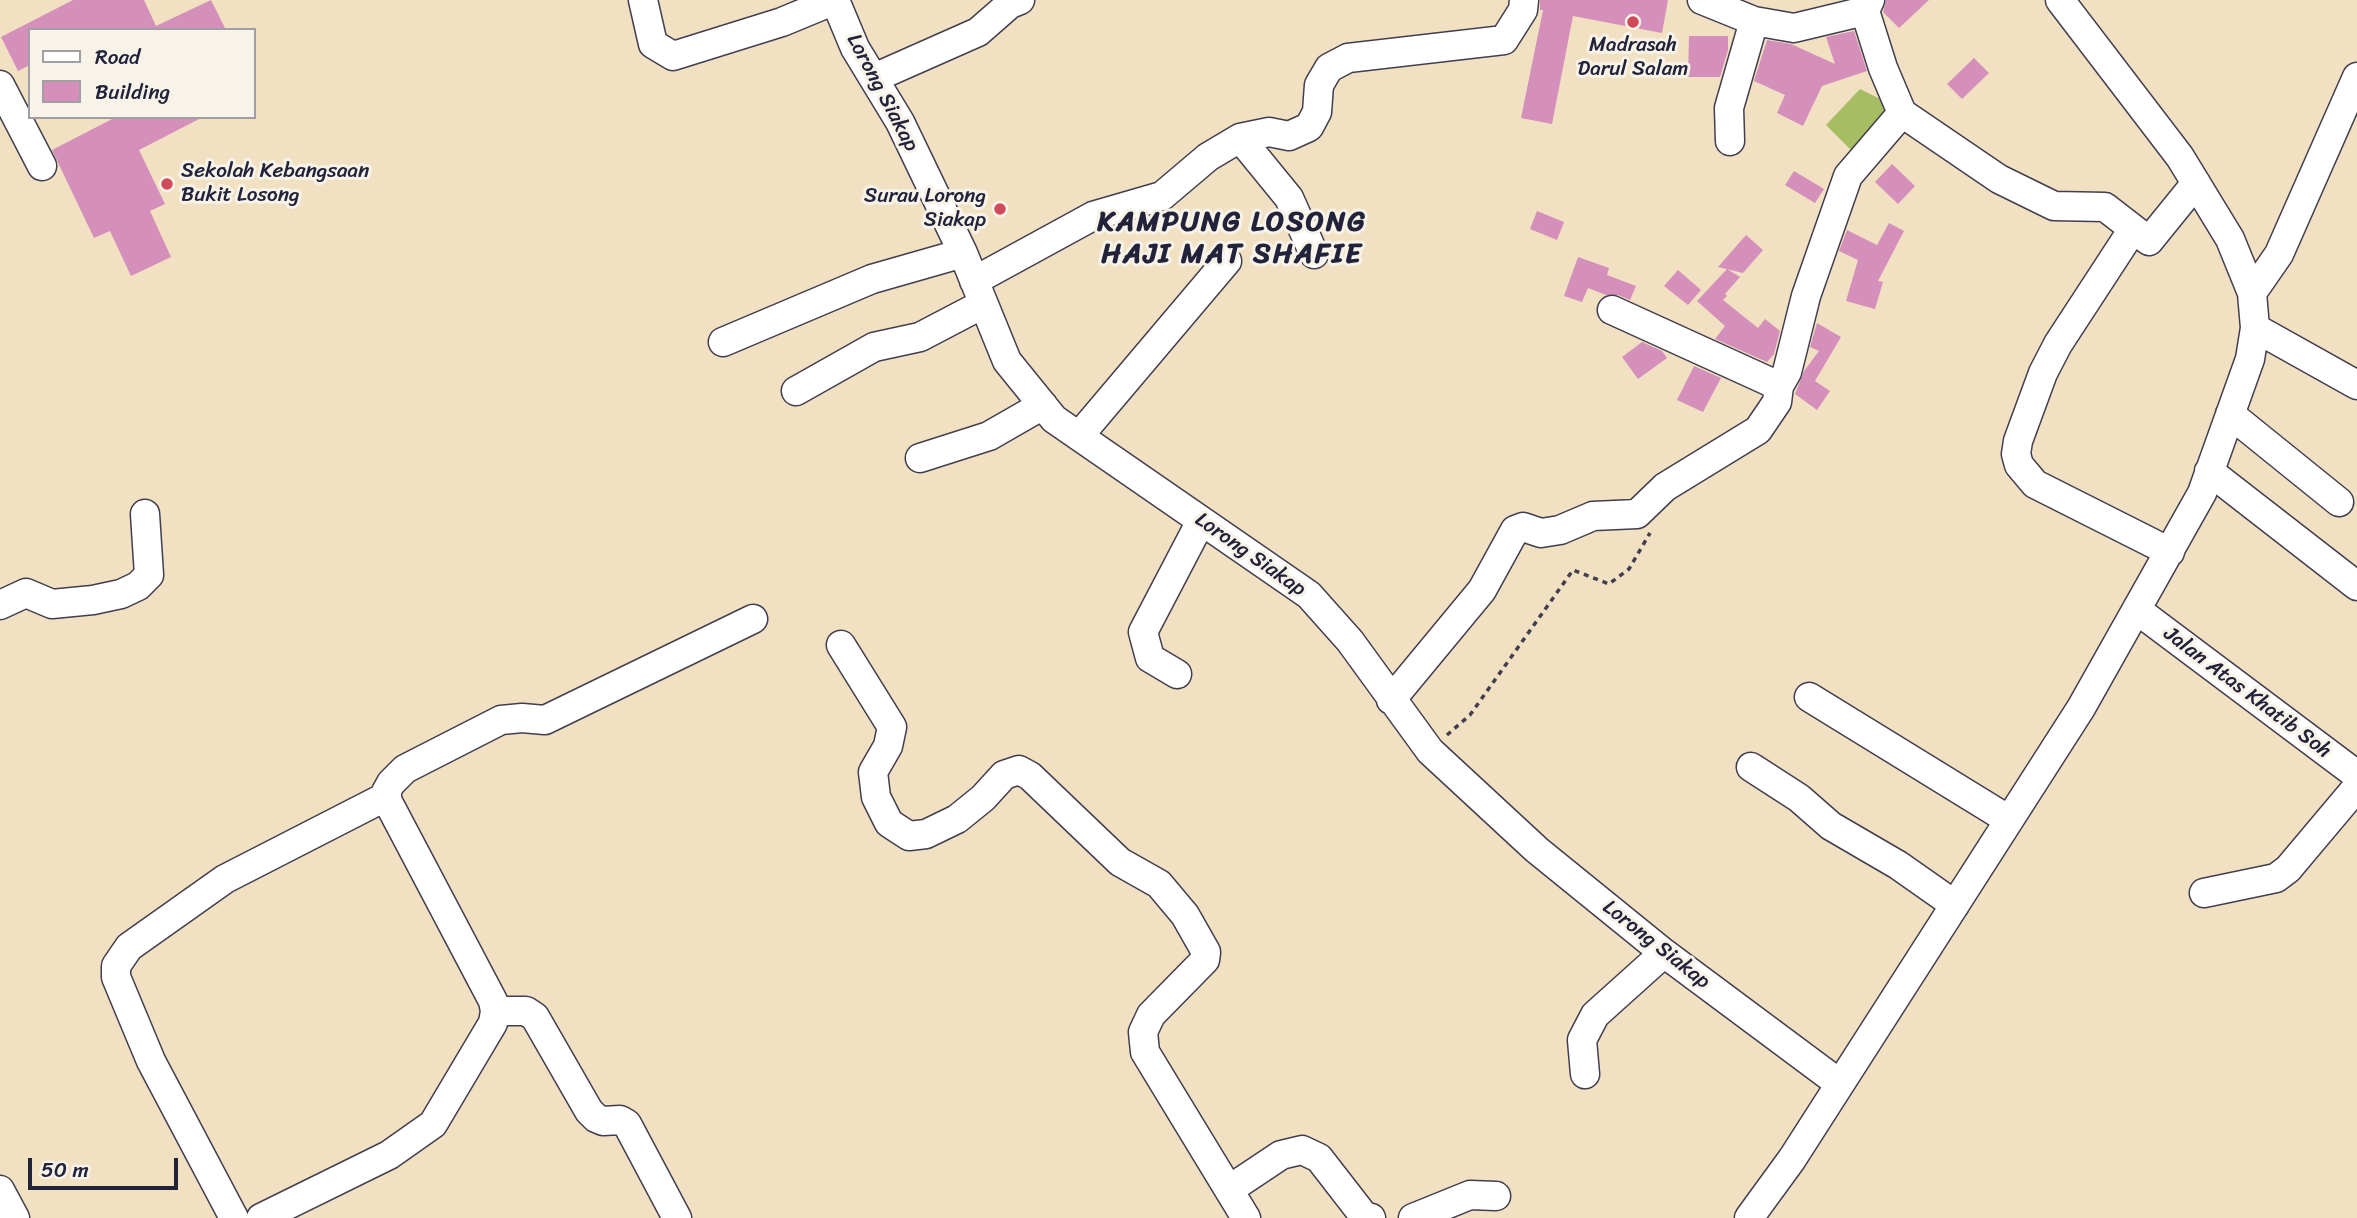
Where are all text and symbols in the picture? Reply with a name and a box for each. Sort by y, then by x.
marker: Madrasah Darul Salam [1625,14,1641,30]
legend [28,28,256,119]
street label: Lorong Siakap [841,30,923,156]
place label: Madrasah Darul Salam [1578,33,1688,83]
text: Road [95,38,140,76]
text: Building [95,73,170,111]
place label: Sekolah Kebangsaan Bukit Losong [181,159,369,209]
marker: Sekolah Kebangsaan Bukit Losong [159,176,175,192]
place label: Surau Lorong Siakap [864,184,986,234]
marker: Surau Lorong Siakap [992,201,1008,217]
district label: KAMPUNG LOSONG HAJI MAT SHAFIE [1099,206,1365,272]
street label: Lorong Siakap [1190,508,1310,602]
street label: Jalan Atas Khatib Soh [2158,622,2336,764]
street label: Lorong Siakap [1597,895,1715,995]
scale bar [32,1144,182,1188]
text: 50 m [41,1151,89,1189]

